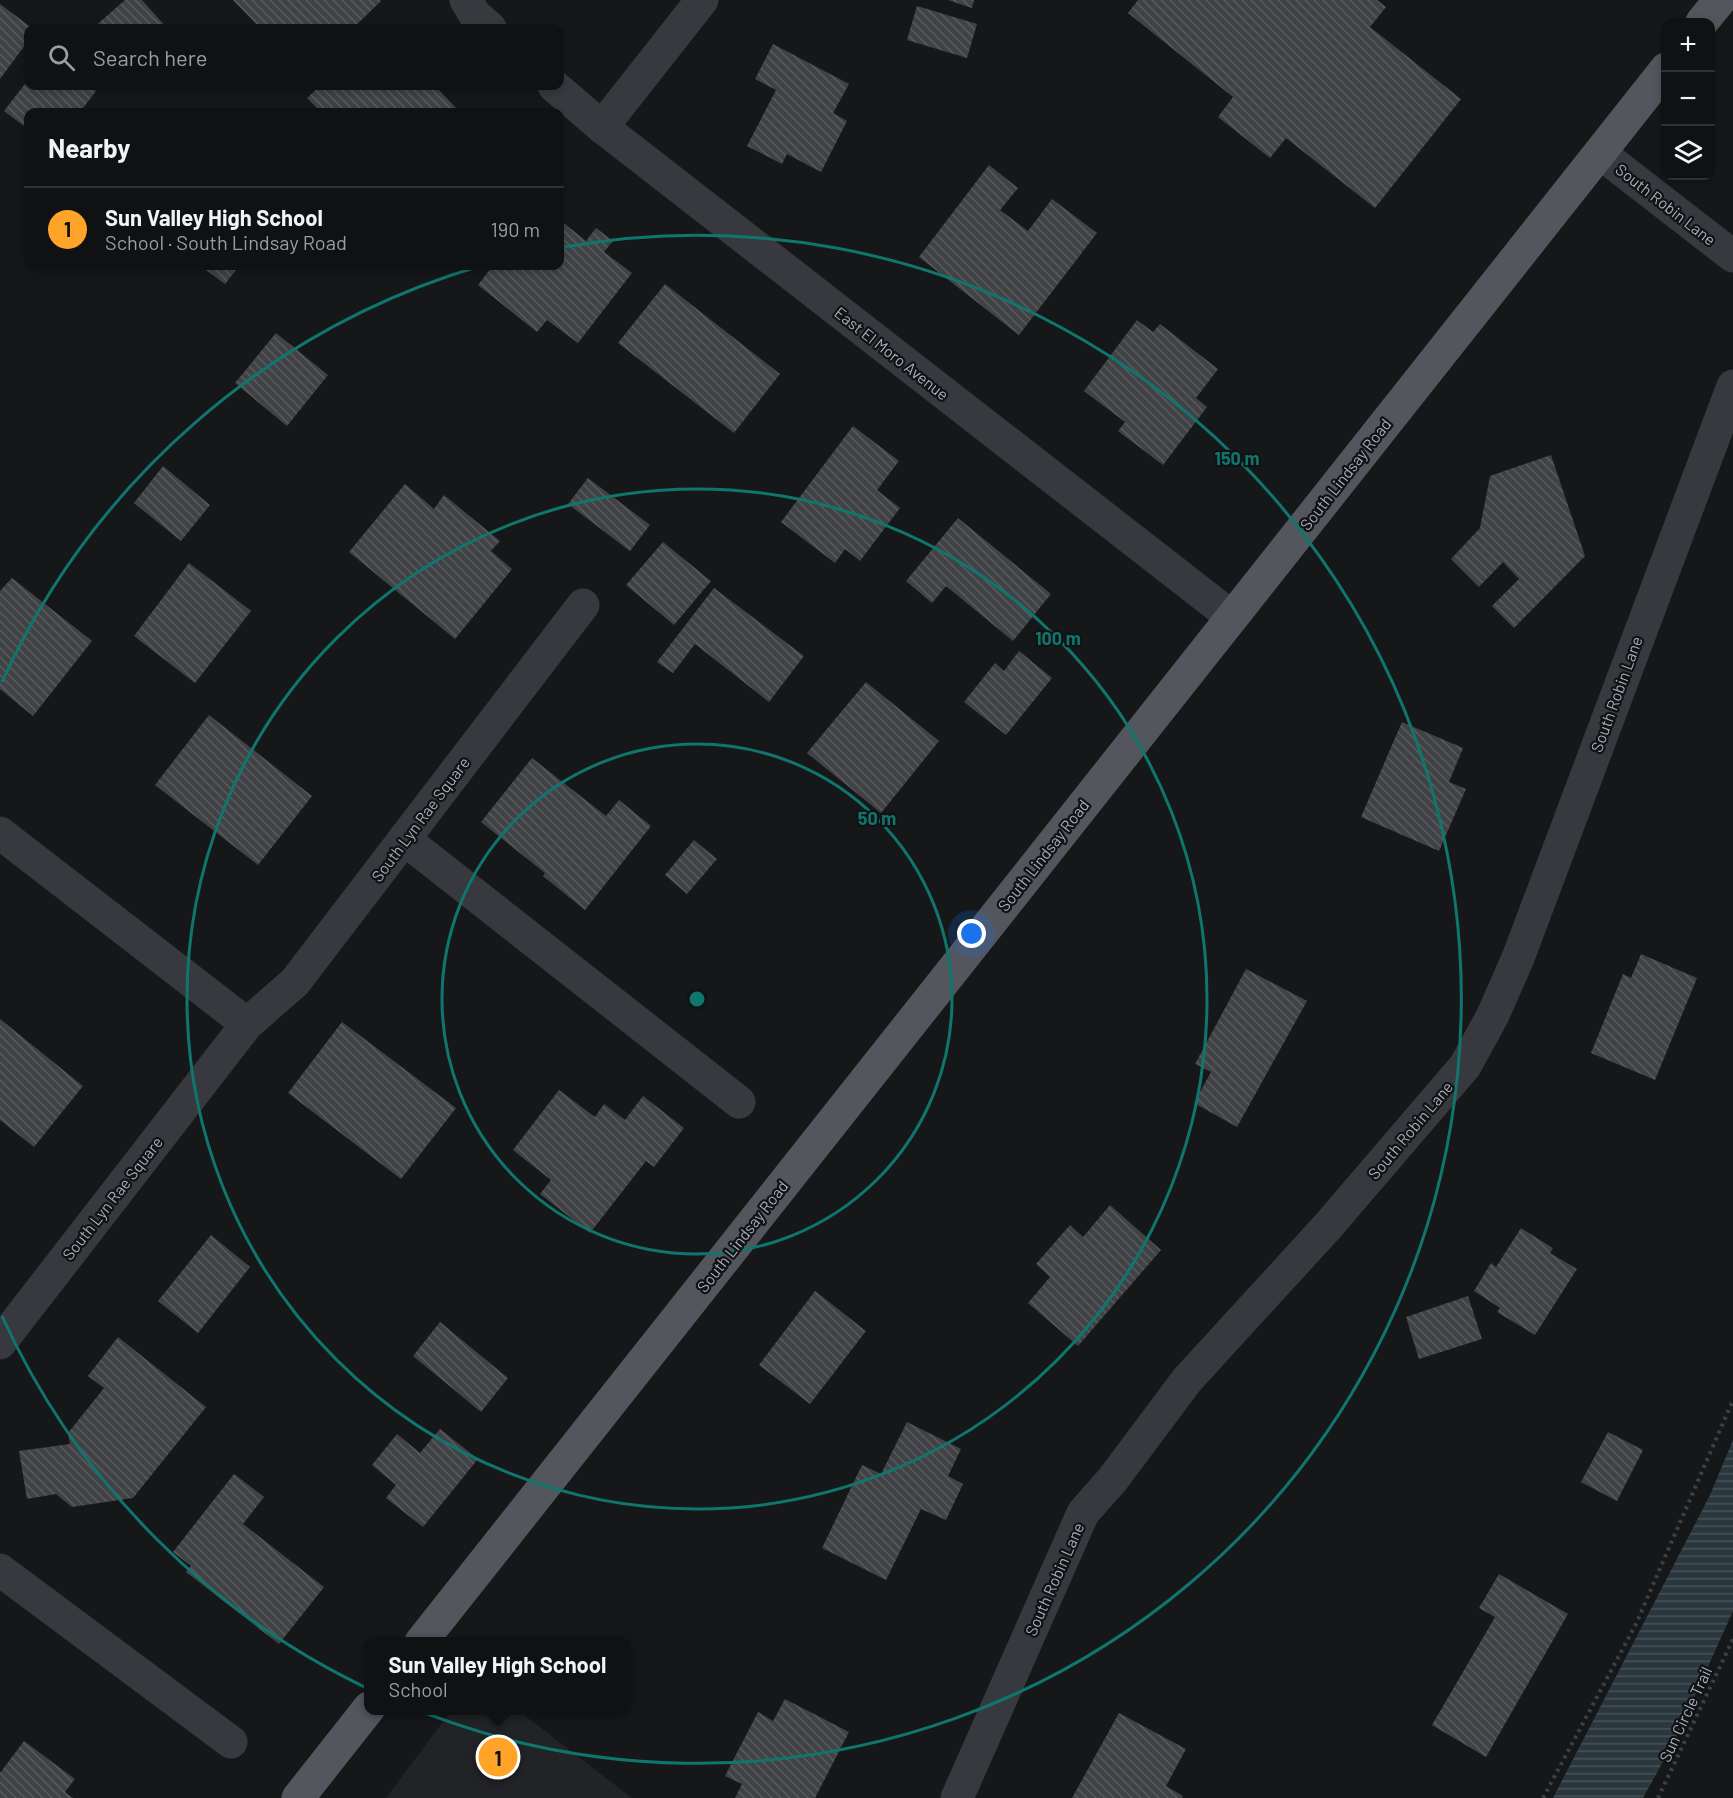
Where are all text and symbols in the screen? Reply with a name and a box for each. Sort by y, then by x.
map controls [1661,18,1715,180]
button: + [1661,18,1715,72]
search box [24,24,564,90]
icon: search [45,41,78,74]
text: Search here [93,44,207,70]
button: − [1661,72,1715,126]
button: layers [1661,126,1715,180]
text: Nearby [48,132,130,163]
street label: South Robin Lane [1612,159,1720,249]
text: Sun Valley High School [105,204,323,230]
text: 1 [64,217,71,241]
text: 190 m [491,217,540,241]
text: School · South Lindsay Road [105,230,347,254]
street label: East El Moro Avenue [831,302,953,404]
street label: South Lindsay Road [1296,414,1394,534]
text: 150 m [1215,447,1259,469]
text: 100 m [1035,627,1081,649]
street label: South Robin Lane [1586,634,1646,754]
street label: South Lyn Rae Square [367,753,473,885]
street label: South Lindsay Road [994,795,1092,915]
text: 50 m [858,807,896,829]
your location [957,919,986,948]
centre of rings [687,989,707,1009]
street label: South Robin Lane [1364,1077,1456,1183]
street label: South Lyn Rae Square [58,1133,166,1263]
street label: South Lindsay Road [693,1176,791,1296]
street label: South Robin Lane [1021,1520,1087,1638]
popup [364,1637,631,1715]
text: Sun Valley High School [389,1651,606,1677]
street label: Sun Circle Trail [1655,1663,1715,1765]
text: School [389,1677,448,1701]
pin: 1 [478,1734,518,1780]

